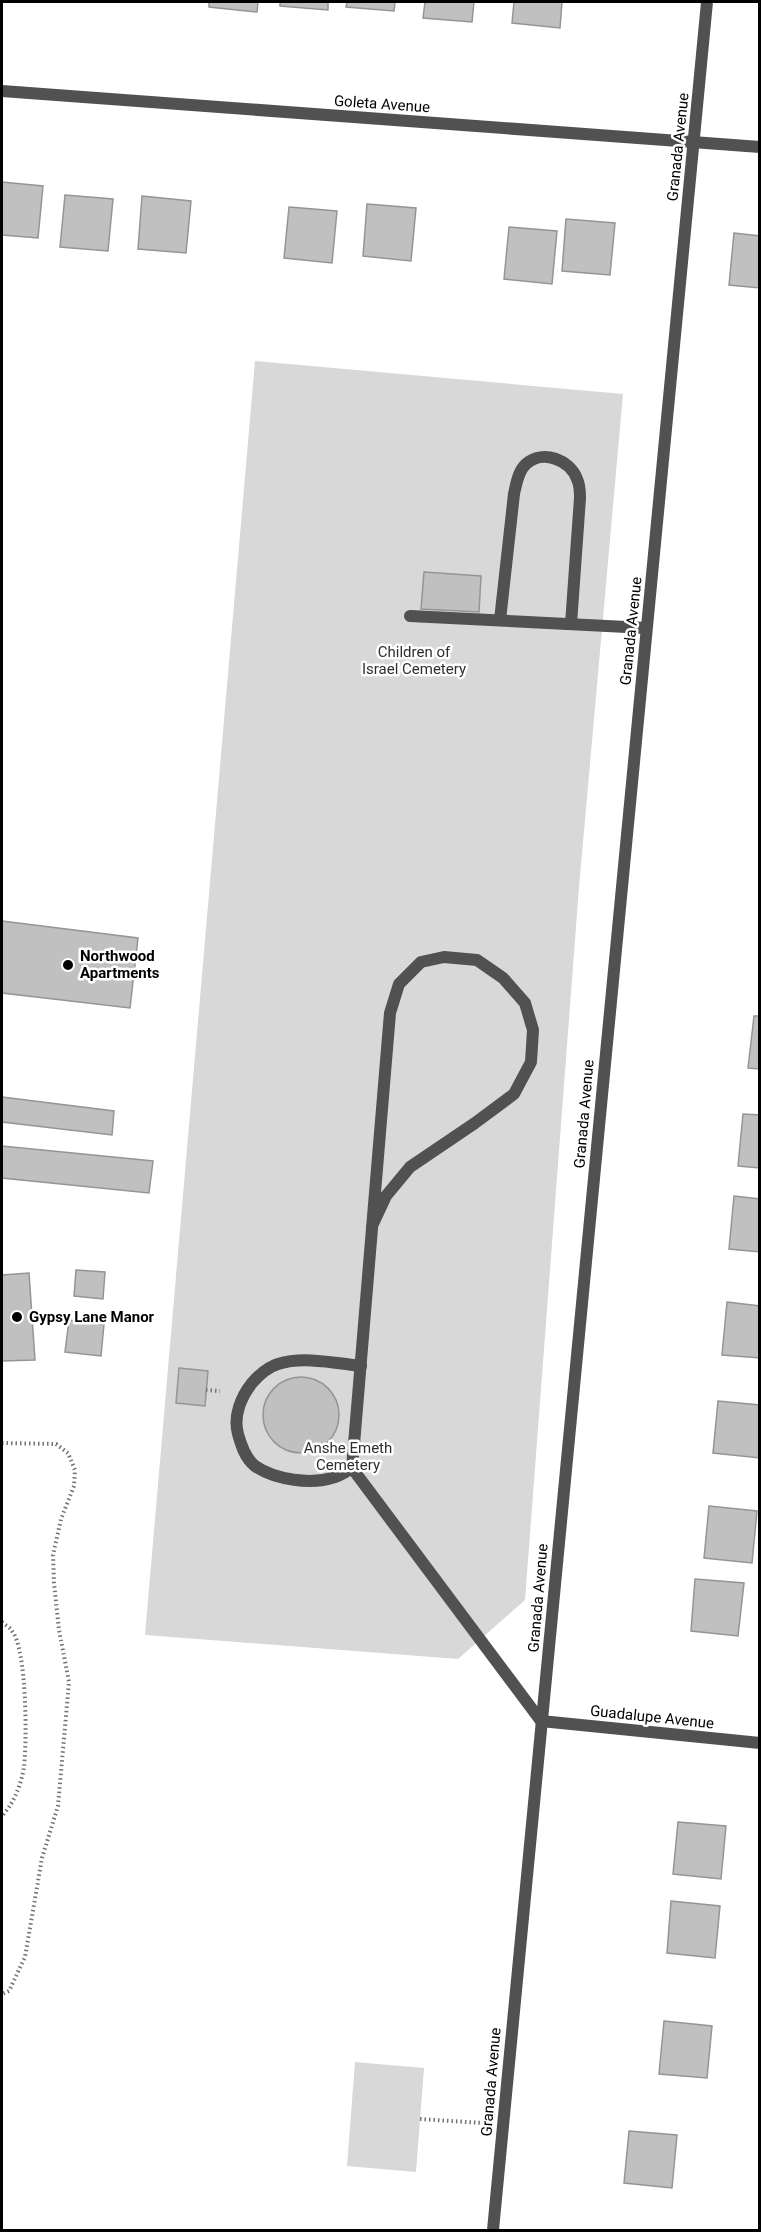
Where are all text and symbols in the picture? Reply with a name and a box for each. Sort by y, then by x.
street label: Goleta Avenue [333,92,431,116]
street label: Granada Avenue [663,92,693,202]
street label: Granada Avenue [616,576,646,686]
park label: Children of Israel Cemetery [362,643,466,678]
place label: Northwood Apartments [80,947,160,982]
marker: Northwood Apartments [61,958,75,972]
street label: Granada Avenue [570,1059,598,1169]
place label: Gypsy Lane Manor [29,1308,155,1326]
marker: Gypsy Lane Manor [10,1310,24,1324]
park label: Anshe Emeth Cemetery [304,1439,392,1474]
street label: Granada Avenue [524,1543,552,1653]
street label: Guadalupe Avenue [589,1702,715,1732]
street label: Granada Avenue [477,2027,505,2137]

